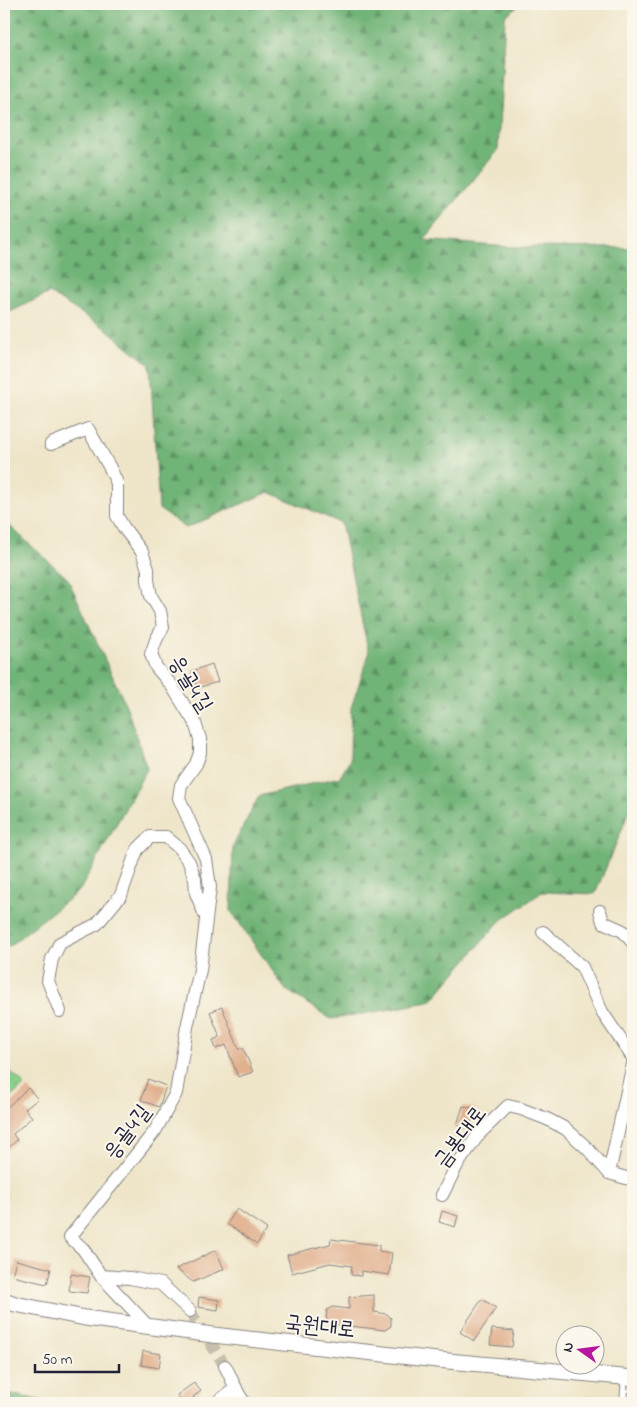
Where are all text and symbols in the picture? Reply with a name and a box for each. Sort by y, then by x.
street label: 응골4길 [159,650,220,720]
street label: 응골4길 [97,1098,160,1167]
street label: 금봉대로 [427,1100,495,1176]
street label: 국원대로 [283,1308,357,1348]
north arrow [554,1324,604,1374]
text: N [558,1340,580,1354]
scale bar [35,1342,119,1374]
text: 50 m [42,1349,73,1371]

